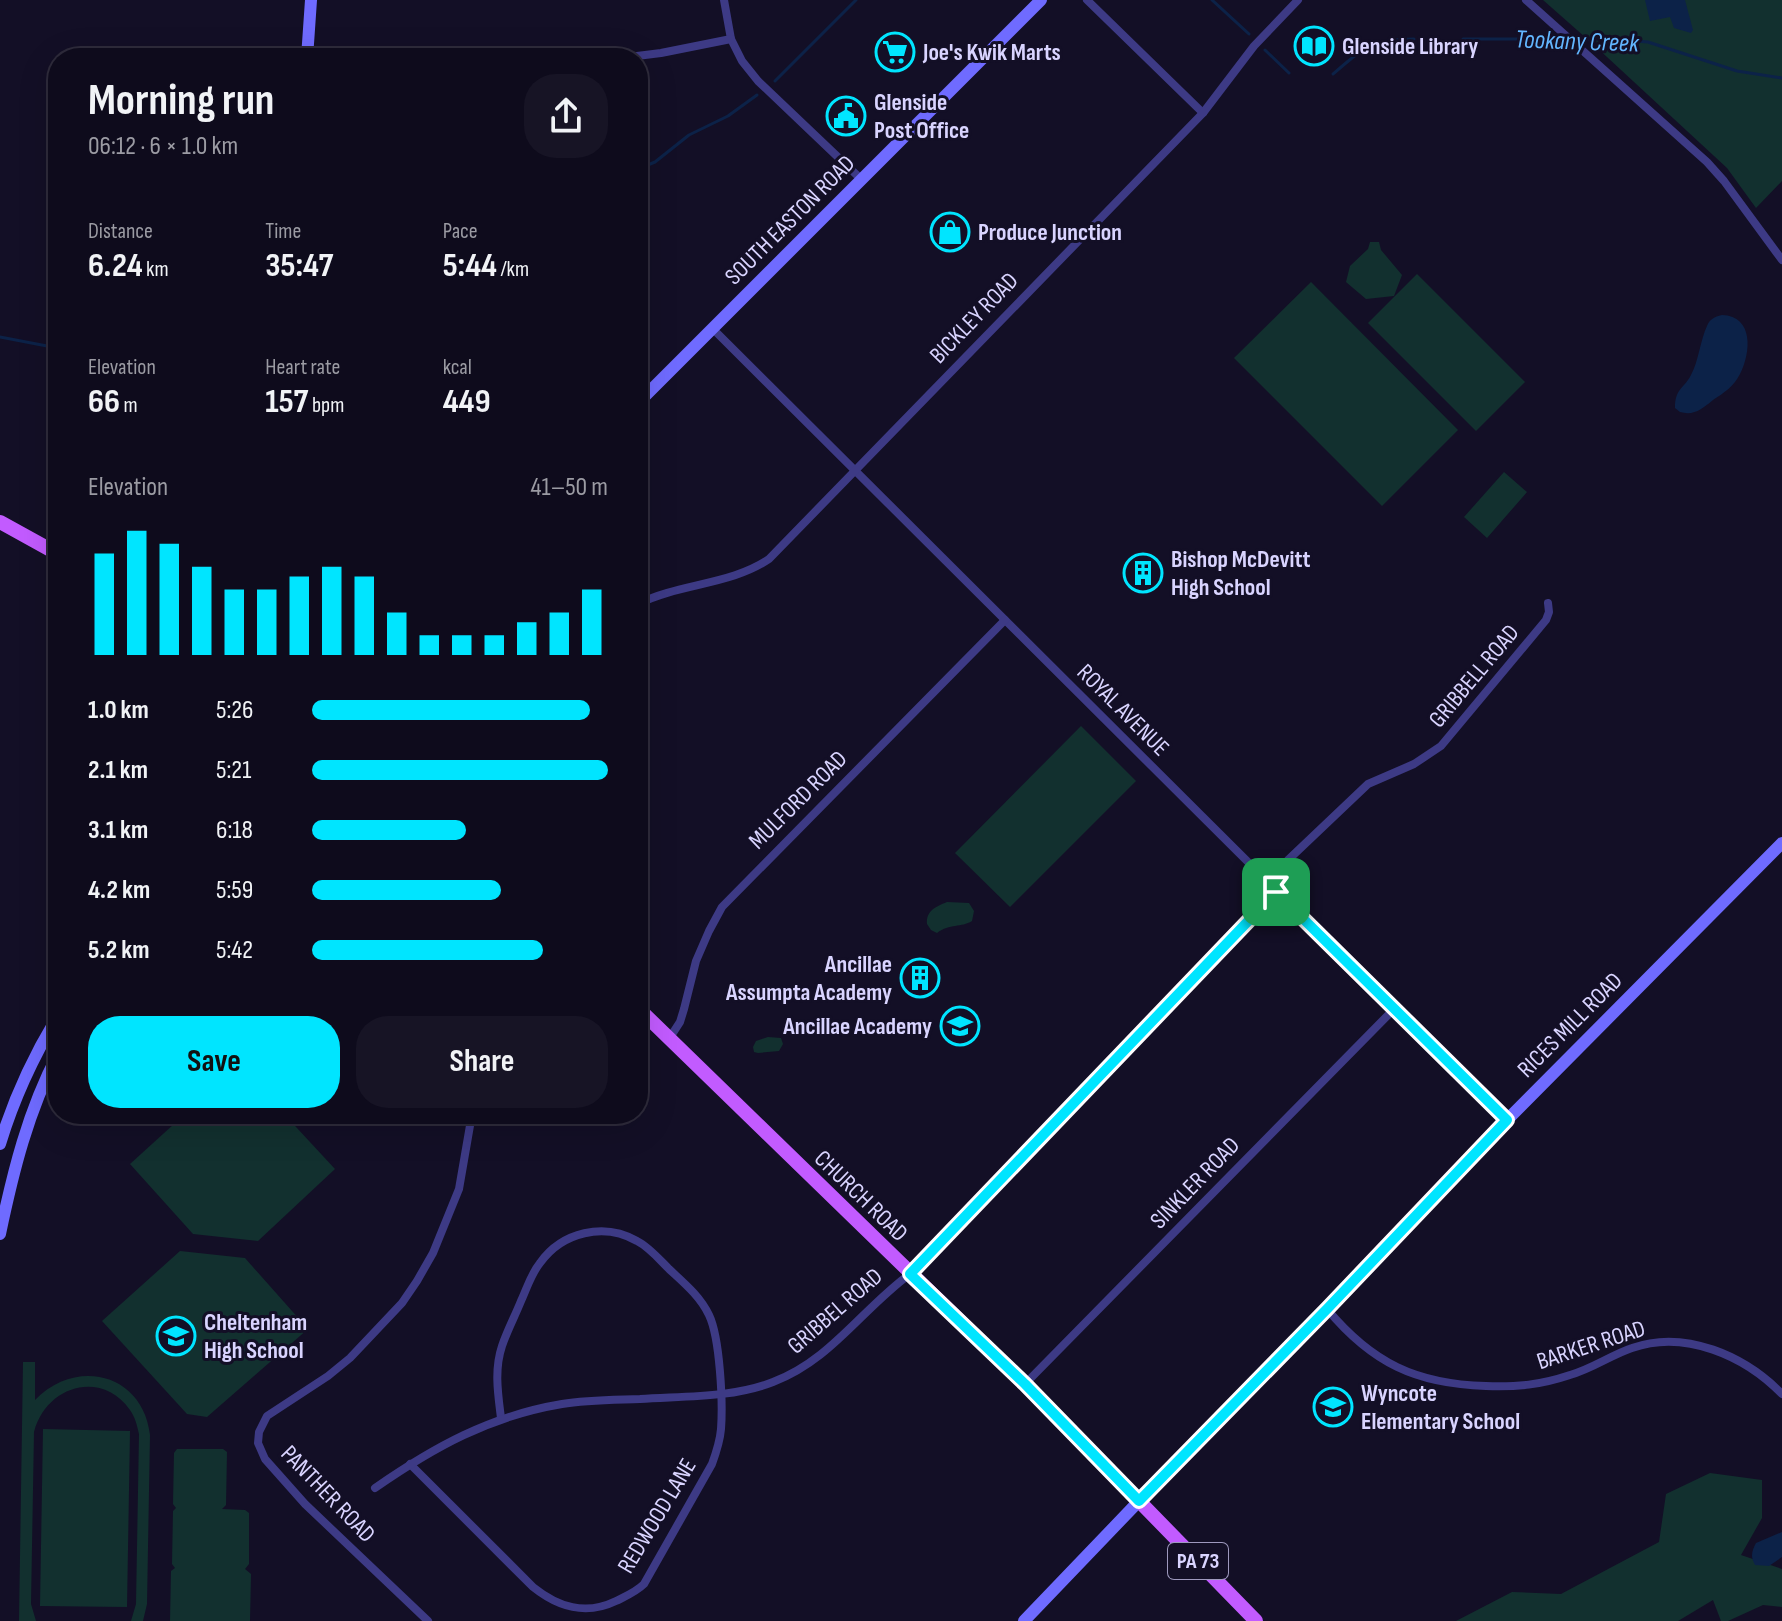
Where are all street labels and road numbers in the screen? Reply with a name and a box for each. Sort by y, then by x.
street label: SOUTH EASTON ROAD [719,149,861,291]
street label: BICKLEY ROAD [924,266,1024,370]
street label: GRIBBELL ROAD [1423,619,1525,733]
street label: ROYAL AVENUE [1071,658,1175,762]
street label: MULFORD ROAD [743,745,853,855]
street label: RICES MILL ROAD [1511,966,1629,1084]
street label: SINKLER ROAD [1144,1131,1246,1235]
street label: CHURCH ROAD [808,1144,914,1248]
street label: GRIBBEL ROAD [781,1262,889,1360]
street label: BARKER ROAD [1533,1314,1649,1376]
street label: PANTHER ROAD [275,1439,381,1549]
street label: REDWOOD LANE [611,1453,703,1579]
road number: PA 73 [1168,1543,1228,1579]

